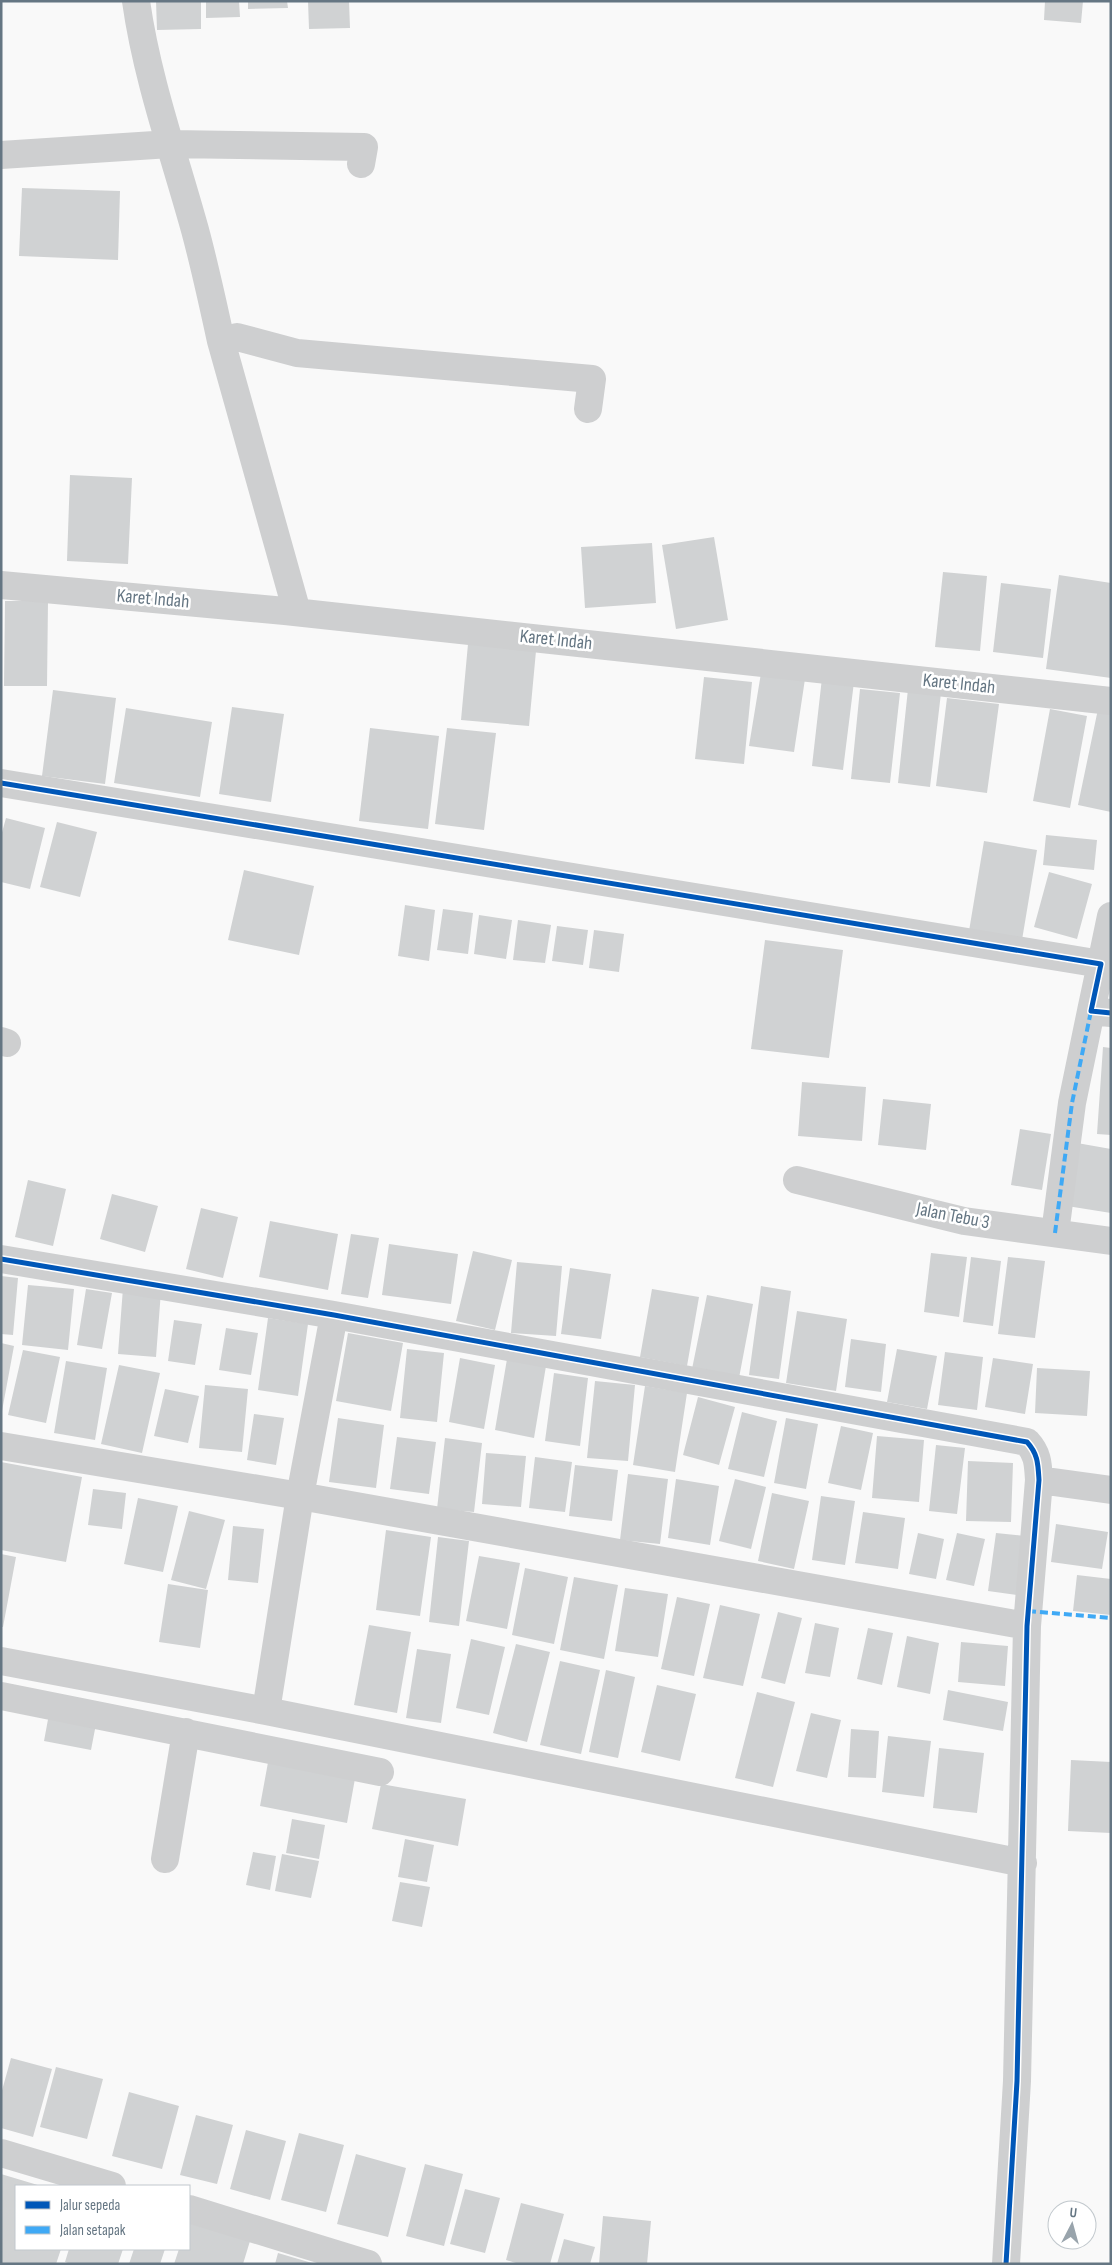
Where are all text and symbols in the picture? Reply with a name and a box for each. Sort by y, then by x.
street label: Karet Indah [116,584,190,614]
street label: Karet Indah [519,625,593,655]
street label: Karet Indah [922,669,996,699]
street label: Jalan Tebu 3 [913,1197,992,1234]
legend [15,2185,190,2250]
text: Jalur sepeda [59,2196,121,2215]
north arrow [1047,2200,1097,2250]
text: U [1069,2204,1078,2221]
text: Jalan setapak [59,2221,126,2240]

